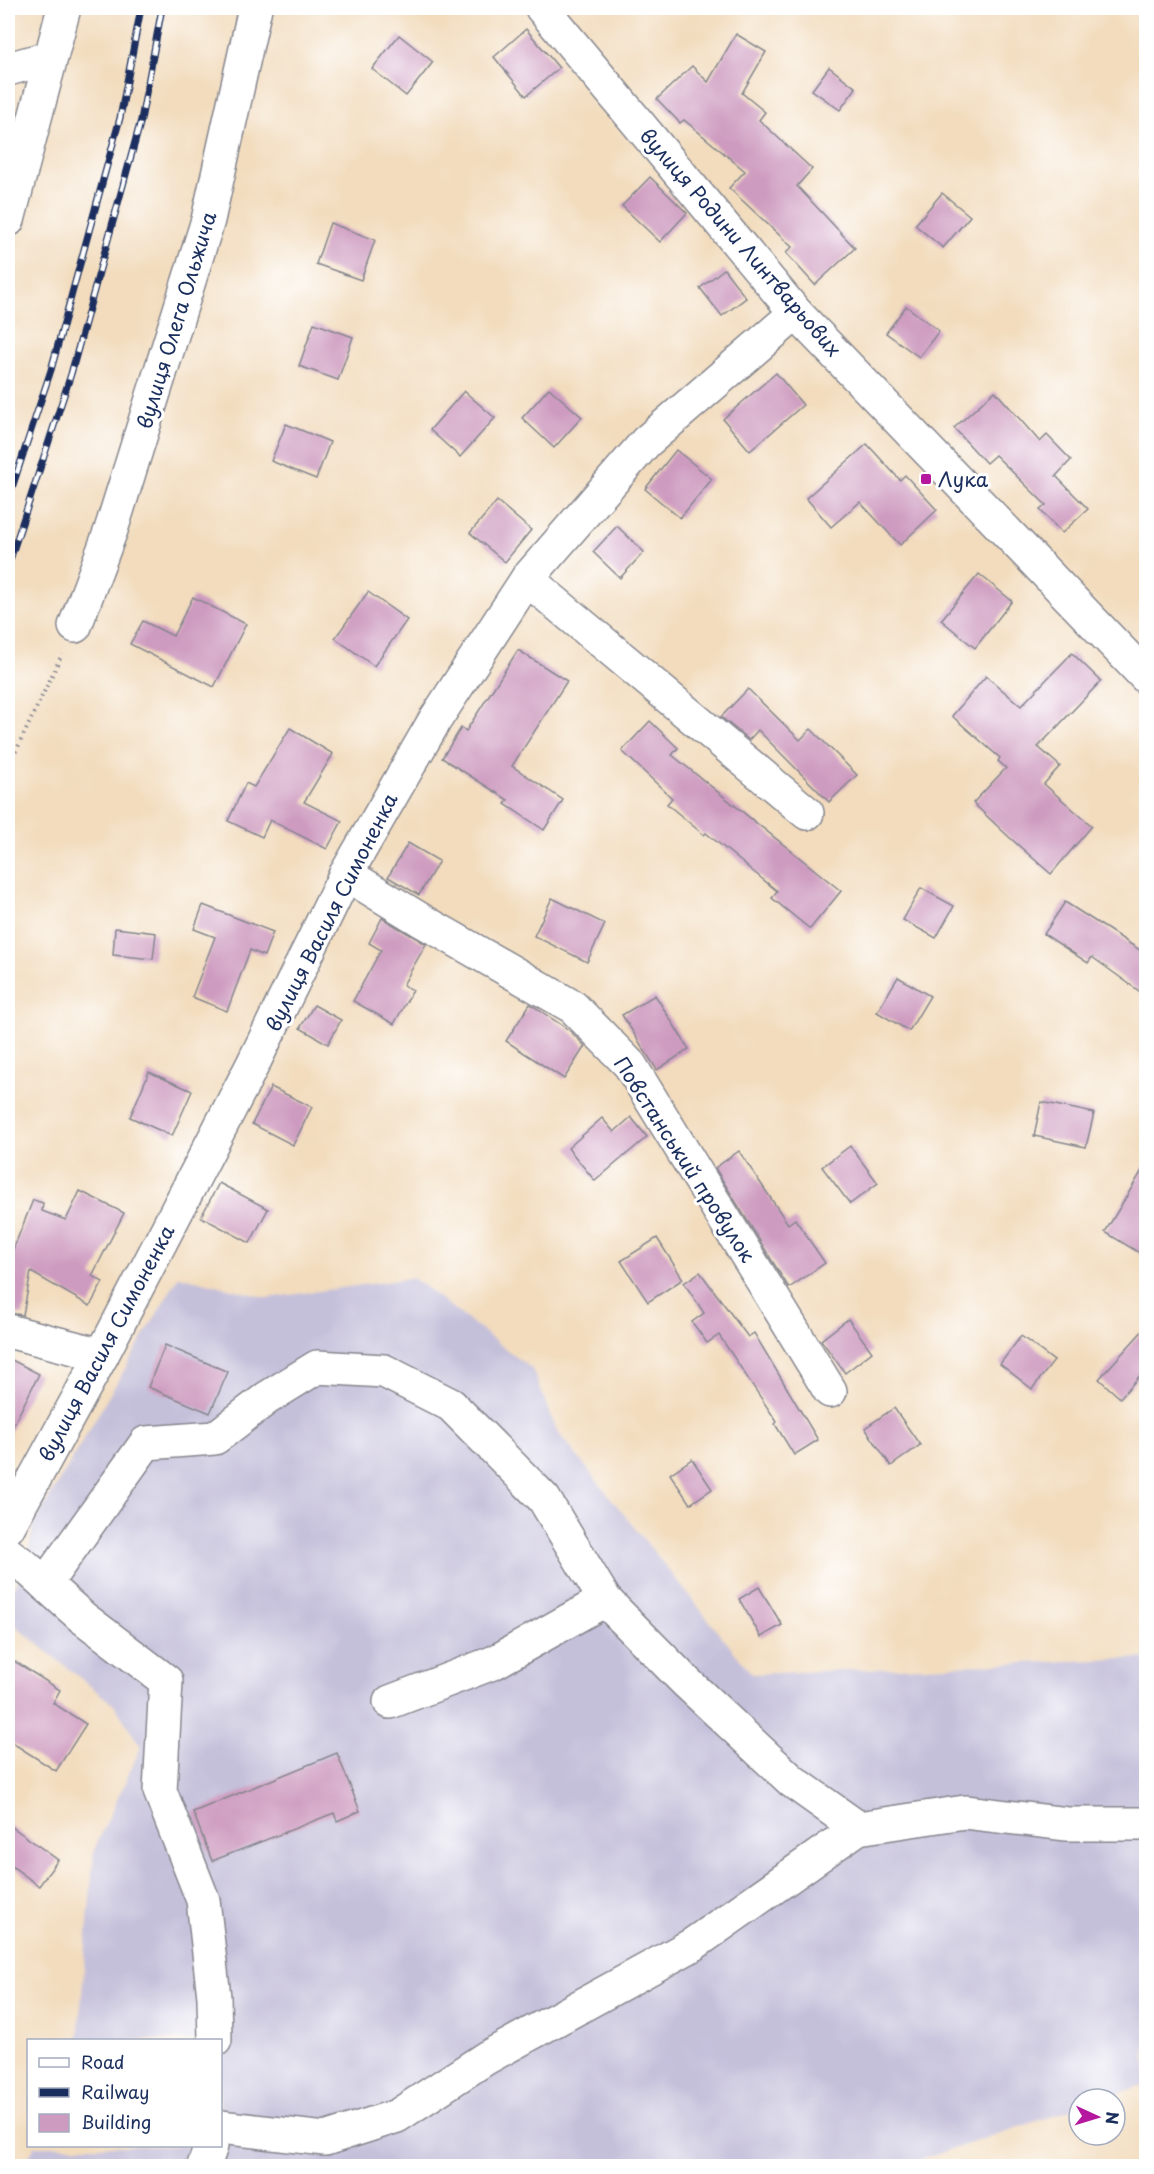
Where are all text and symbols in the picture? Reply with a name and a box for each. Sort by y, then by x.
street label: вулиця Родини Линтварьових [633,121,849,363]
street label: вулиця Олега Ольжича [129,207,223,432]
place label: Лука [938,464,989,494]
marker: Лука [919,472,933,486]
street label: вулиця Василя Симоненка [258,787,405,1036]
street label: Повстанський провулок [607,1050,763,1268]
street label: вулиця Василя Симоненка [31,1219,182,1467]
legend [27,2039,222,2147]
text: Road [81,2048,125,2075]
text: Railway [81,2078,149,2105]
north arrow [1067,2087,1127,2147]
text: Building [81,2108,151,2135]
text: N [1101,2111,1125,2125]

